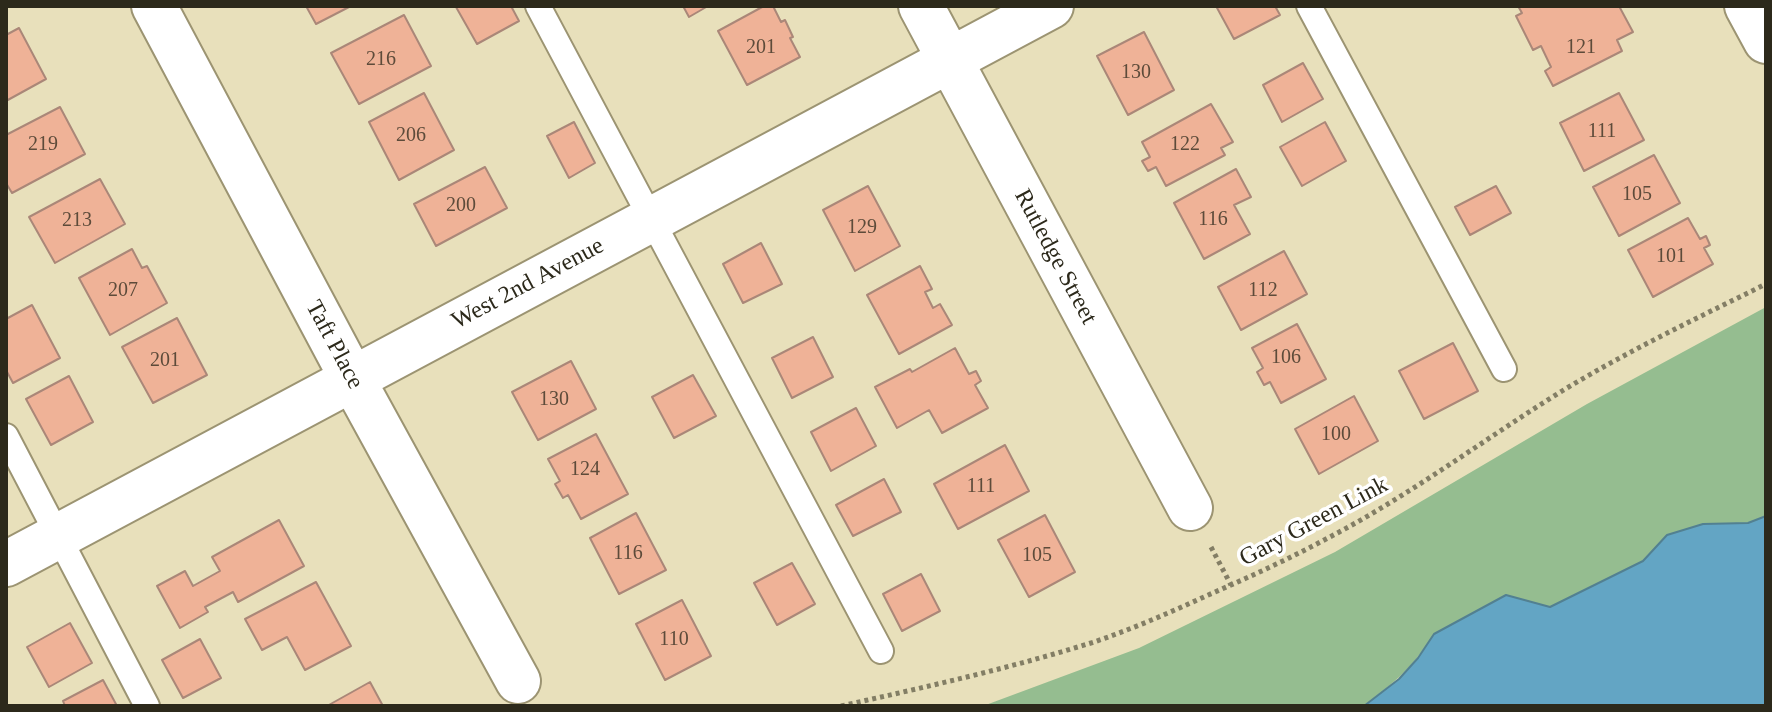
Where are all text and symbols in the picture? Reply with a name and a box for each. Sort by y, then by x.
house number: 201 [746,36,776,60]
house number: 121 [1566,36,1596,60]
house number: 216 [366,48,396,72]
house number: 130 [1121,61,1151,85]
house number: 111 [1588,120,1616,144]
house number: 206 [396,124,426,148]
house number: 219 [28,133,58,157]
house number: 122 [1170,133,1200,157]
house number: 105 [1622,183,1652,207]
street label: Rutledge Street [1007,185,1103,329]
house number: 200 [446,194,476,218]
house number: 116 [1198,208,1228,232]
house number: 213 [62,209,92,233]
house number: 129 [847,216,877,240]
street label: West 2nd Avenue [447,232,609,336]
house number: 101 [1656,245,1686,269]
house number: 207 [108,279,138,303]
house number: 112 [1248,279,1278,303]
street label: Taft Place [299,296,369,394]
house number: 106 [1271,346,1301,370]
house number: 201 [150,349,180,373]
house number: 130 [539,388,569,412]
house number: 100 [1321,423,1351,447]
house number: 124 [570,458,600,482]
street label: Gary Green Link [1235,471,1393,573]
house number: 111 [967,475,995,499]
house number: 116 [613,542,643,566]
house number: 105 [1022,544,1052,568]
house number: 110 [659,628,689,652]

